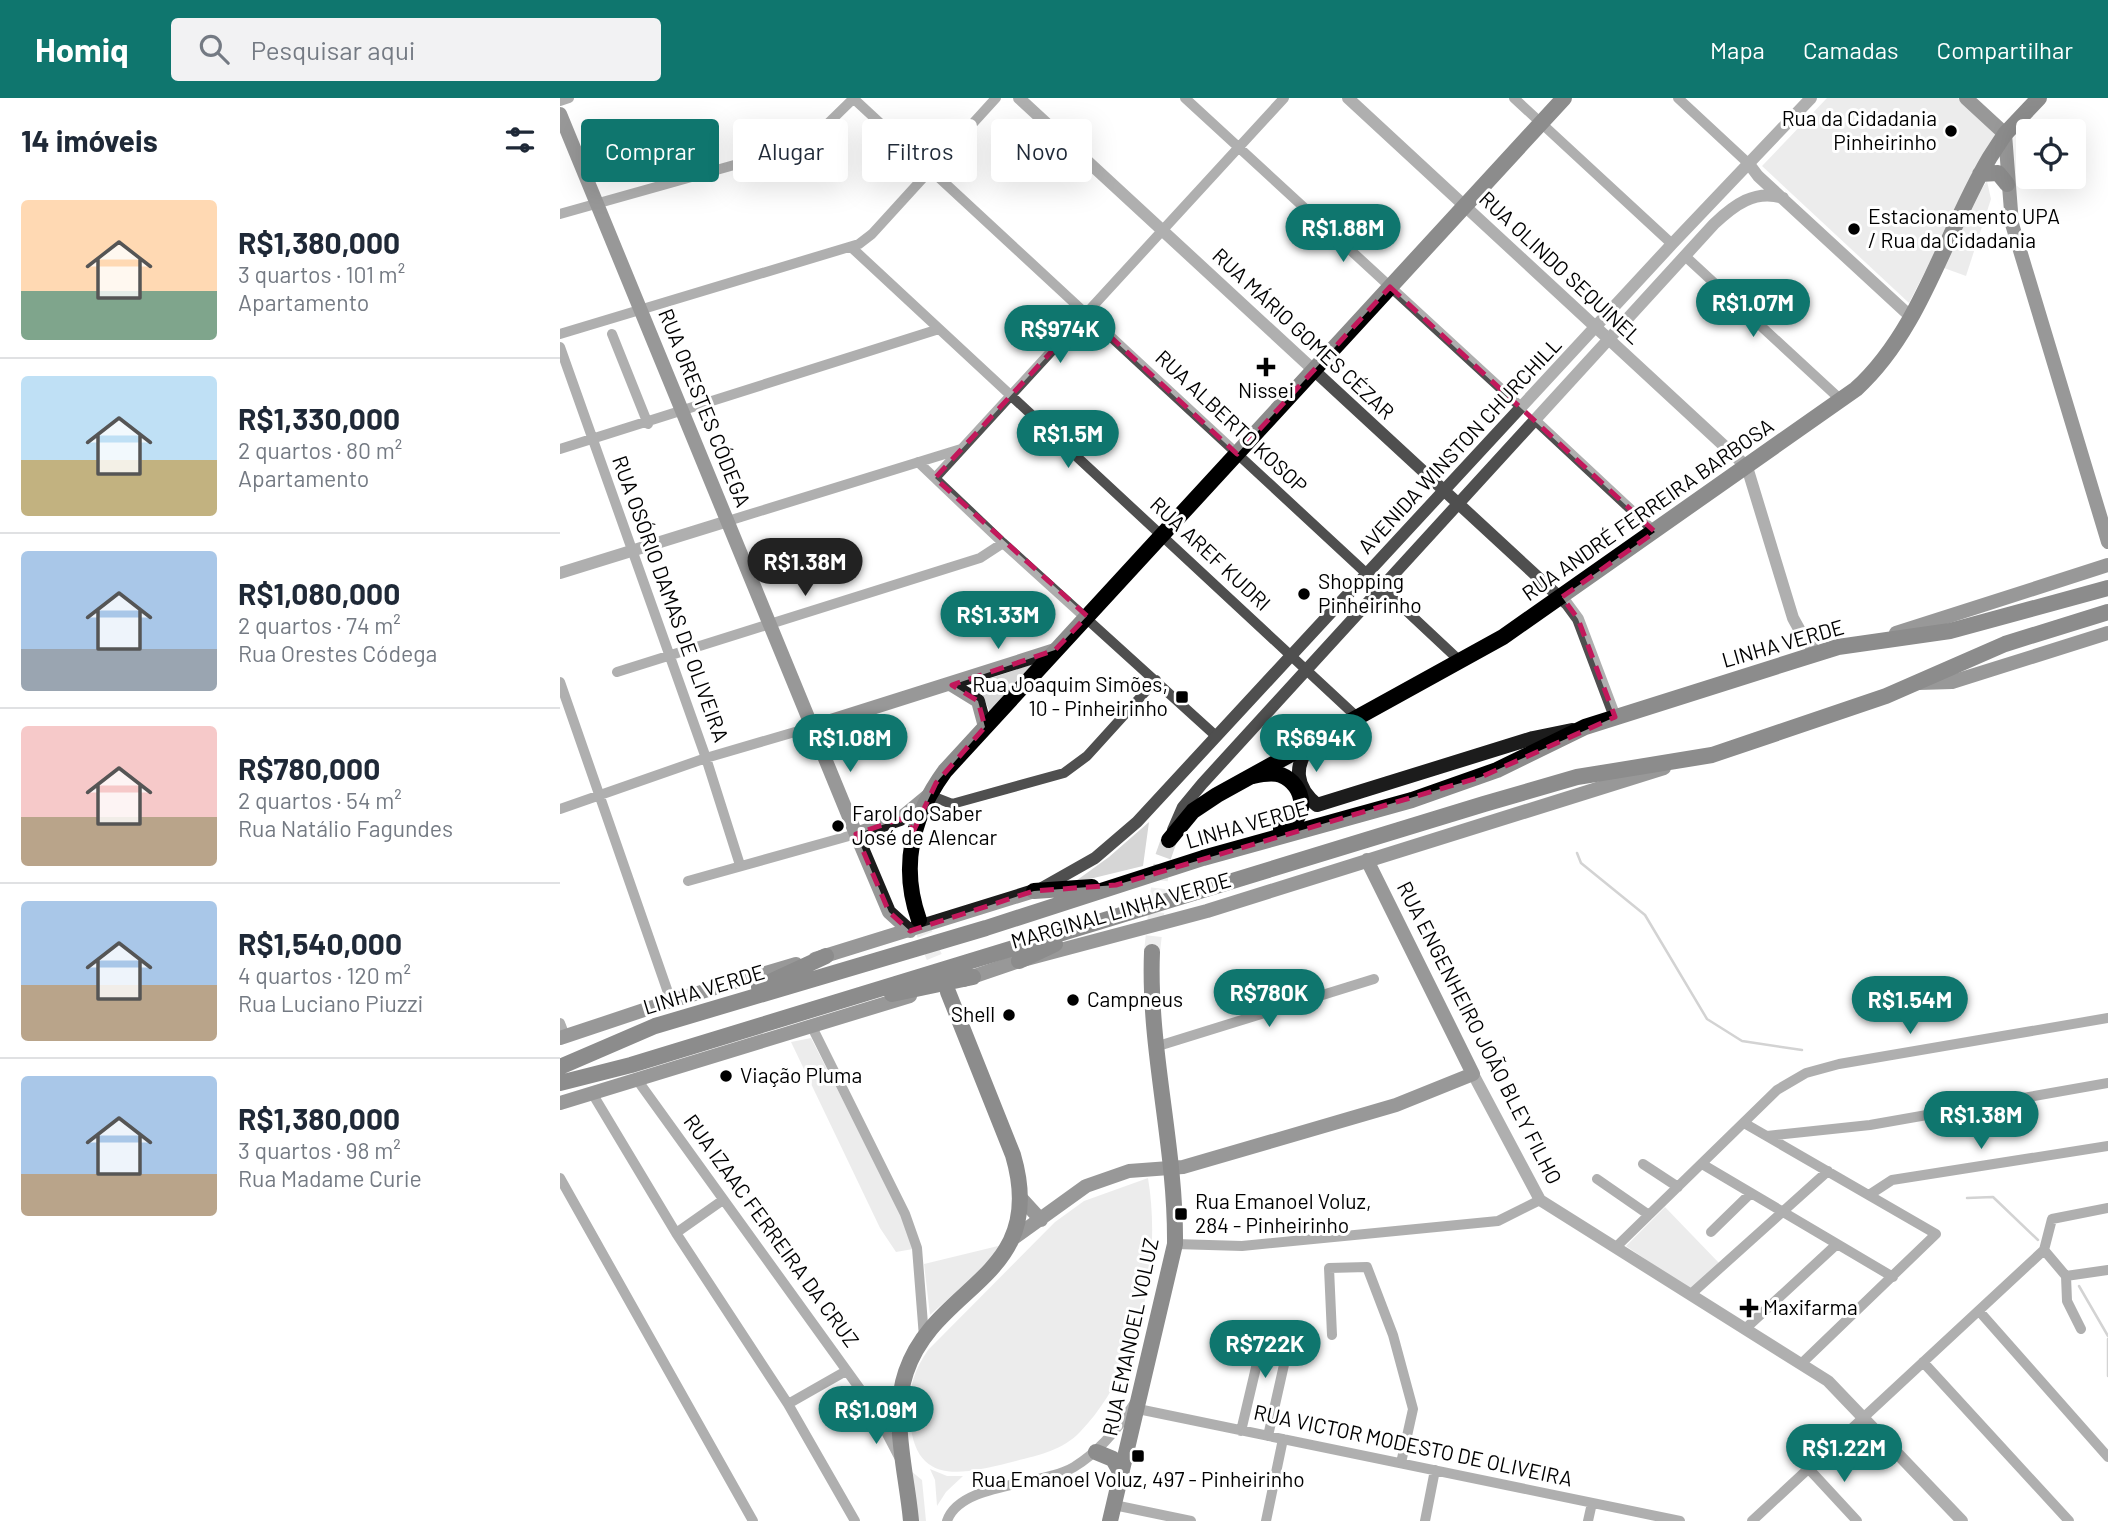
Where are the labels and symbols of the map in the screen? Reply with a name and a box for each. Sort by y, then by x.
place label: Rua da Cidadania Pinheirinho [1782,105,1937,154]
marker: Rua da Cidadania Pinheirinho [1943,123,1959,139]
street label: RUA OLINDO SEQUINEL [1475,185,1647,349]
place label: Estacionamento UPA / Rua da Cidadania [1868,203,2060,252]
pin: R$1.88M [1278,204,1408,264]
marker: Estacionamento UPA / Rua da Cidadania [1846,221,1862,237]
street label: RUA MÁRIO GOMES CÉZAR [1208,242,1400,424]
pin: R$1.07M [1688,280,1818,339]
street label: RUA ORESTES CÓDEGA [654,305,757,511]
pin: R$974K [1003,306,1117,365]
street label: AVENIDA WINSTON CHURCHILL [1352,332,1566,558]
street label: RUA ALBERTO KOSOP [1151,344,1313,498]
marker: Nissei [1258,359,1274,375]
place label: Nissei [1238,377,1294,402]
pin: R$1.5M [1011,410,1125,470]
street label: RUA ANDRÉ FERREIRA BARBOSA [1517,412,1778,605]
street label: RUA OSÓRIO DAMAS DE OLIVEIRA [608,452,735,745]
street label: RUA AREF KUDRI [1146,491,1276,615]
pin: R$1.38M [740,538,870,598]
place label: Shopping Pinheirinho [1318,568,1422,617]
marker: Shopping Pinheirinho [1296,586,1312,602]
pin: R$1.33M [933,592,1063,651]
street label: LINHA VERDE [1719,613,1846,672]
place label: Rua Joaquim Simões, 10 - Pinheirinho [972,671,1168,720]
marker: Rua Joaquim Simões, 10 - Pinheirinho [1174,689,1190,705]
pin: R$1.08M [785,714,915,774]
pin: R$694K [1259,714,1373,774]
street label: LINHA VERDE [1183,794,1310,853]
place label: Farol do Saber José de Alencar [852,800,998,849]
marker: Farol do Saber José de Alencar [830,818,846,834]
street label: MARGINAL LINHA VERDE [1008,866,1233,953]
street label: RUA ENGENHEIRO JOÃO BLEY FILHO [1393,877,1568,1188]
street label: LINHA VERDE [640,958,767,1019]
pin: R$780K [1212,970,1326,1029]
pin: R$1.54M [1845,976,1975,1036]
place label: Campneus [1087,986,1183,1011]
marker: Campneus [1065,992,1081,1008]
place label: Shell [951,1001,995,1026]
marker: Shell [1001,1007,1017,1023]
place label: Viação Pluma [740,1062,862,1087]
marker: Viação Pluma [718,1068,734,1084]
pin: R$1.38M [1916,1091,2046,1151]
street label: RUA IZAAC FERREIRA DA CRUZ [679,1109,865,1351]
place label: Rua Emanoel Voluz, 284 - Pinheirinho [1195,1188,1371,1237]
marker: Rua Emanoel Voluz, 284 - Pinheirinho [1173,1206,1189,1222]
street label: RUA EMANOEL VOLUZ [1096,1235,1163,1438]
place label: Maxifarma [1763,1294,1858,1319]
marker: Maxifarma [1741,1300,1757,1316]
pin: R$722K [1208,1320,1322,1380]
pin: R$1.09M [811,1386,941,1446]
street label: RUA VICTOR MODESTO DE OLIVEIRA [1252,1398,1575,1491]
pin: R$1.22M [1779,1424,1909,1484]
marker: Rua Emanoel Voluz, 497 - Pinheirinho [1130,1448,1146,1464]
place label: Rua Emanoel Voluz, 497 - Pinheirinho [971,1466,1305,1491]

